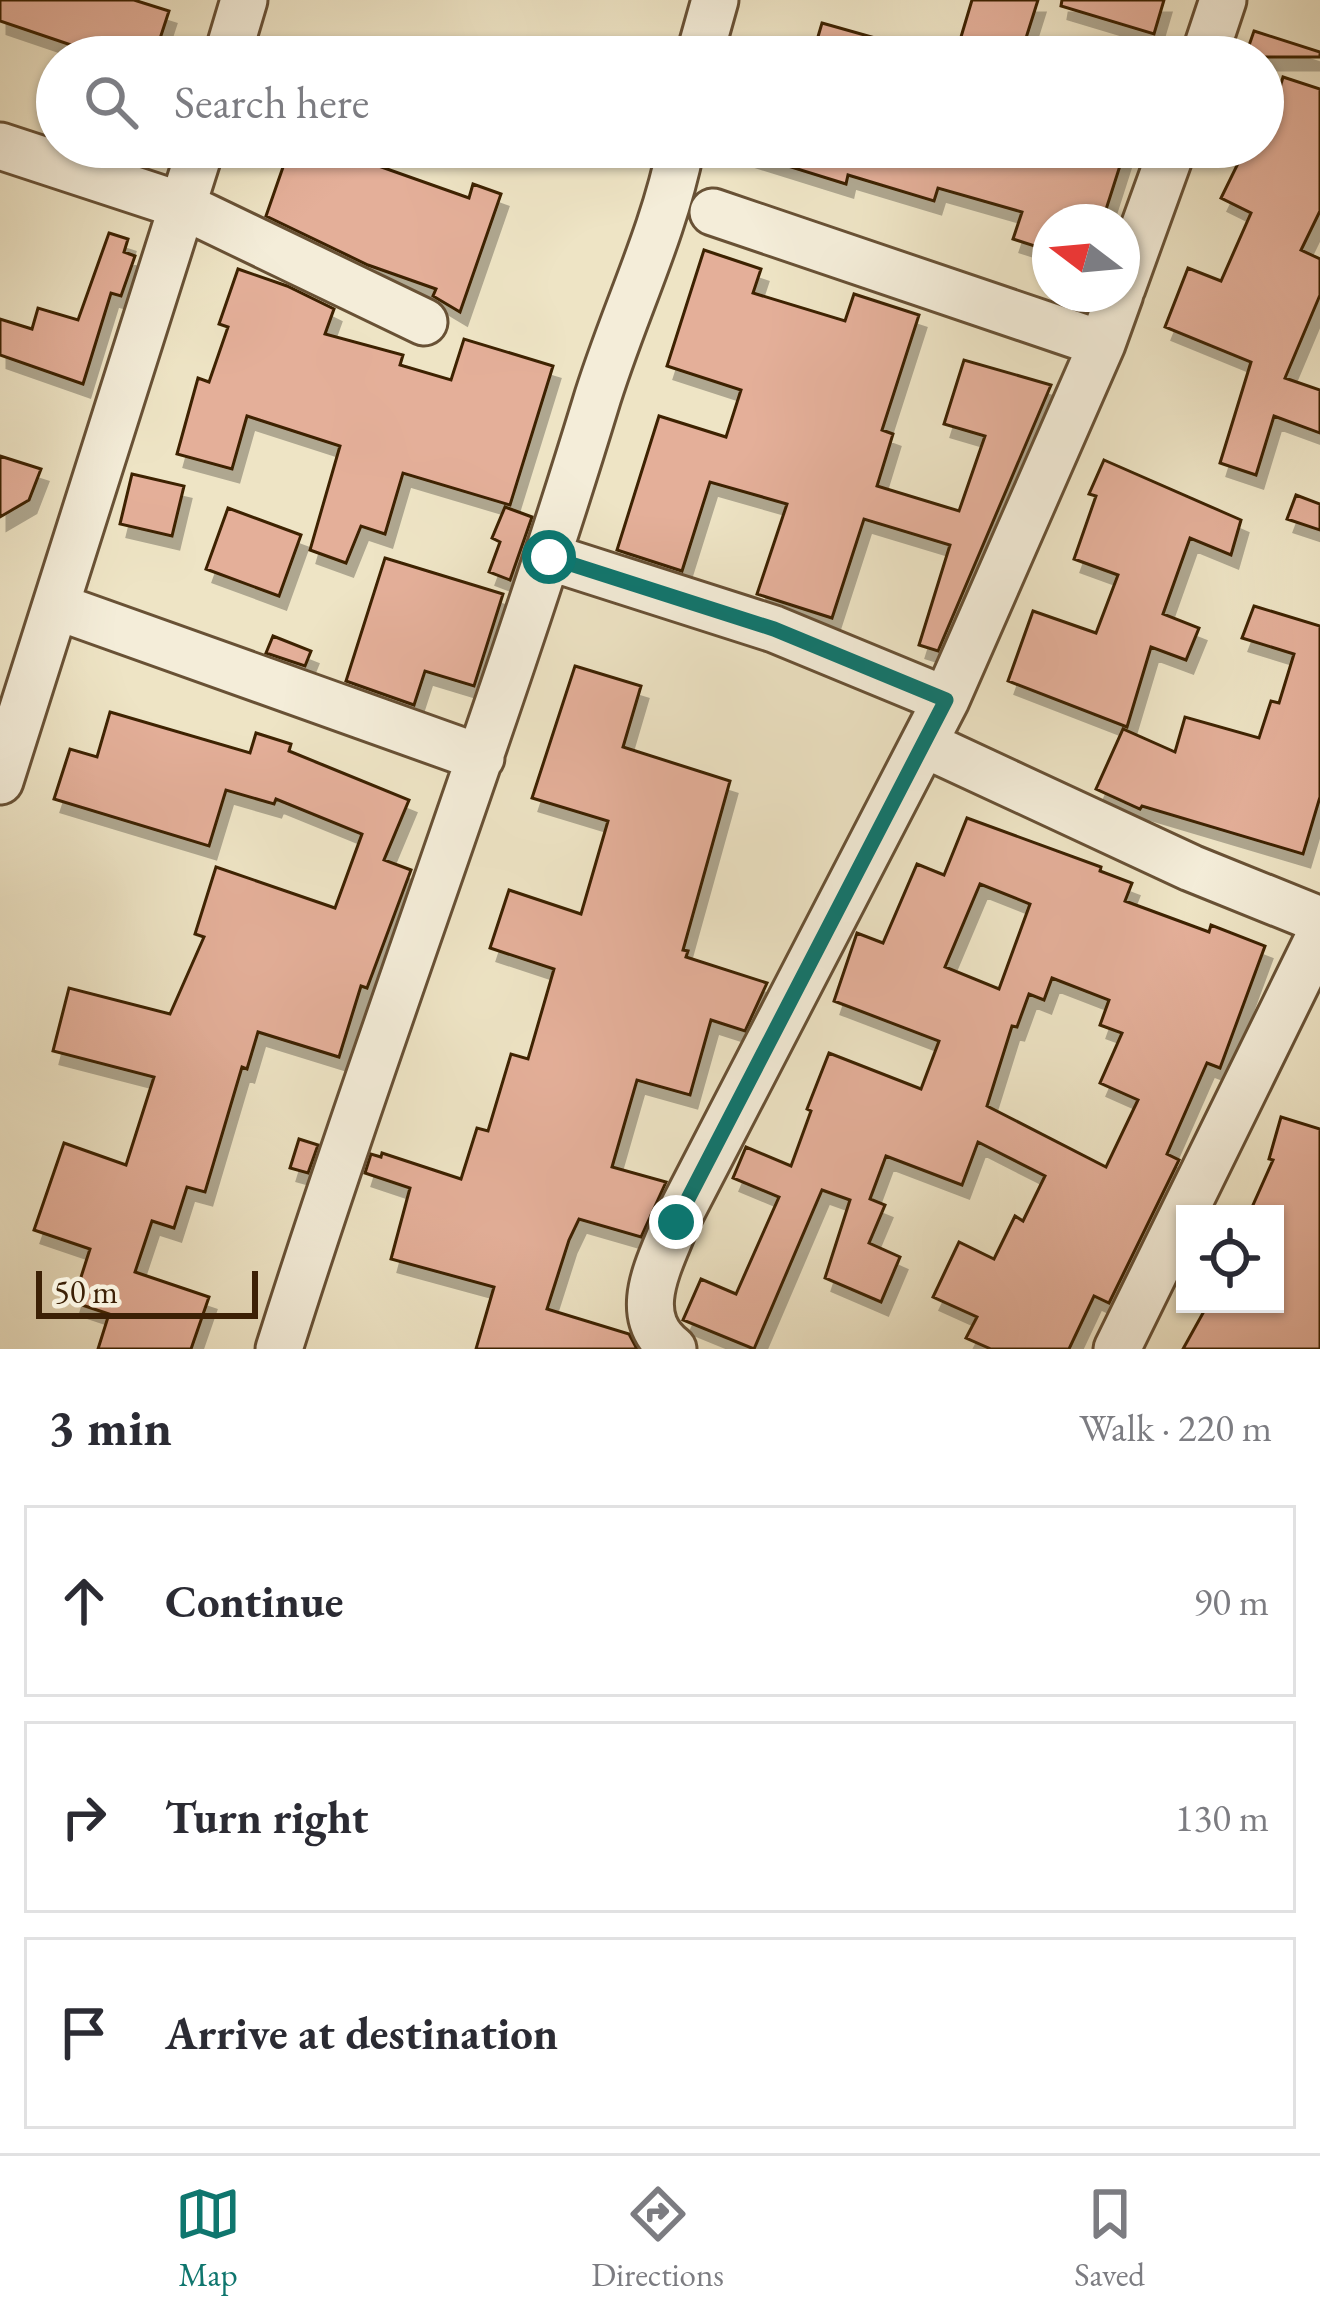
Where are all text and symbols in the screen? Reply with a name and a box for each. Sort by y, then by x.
search box [36,36,1284,168]
icon: search [78,69,144,135]
text: Search here [174,73,369,131]
north arrow [1032,204,1140,312]
route start [522,530,576,584]
route end [649,1195,703,1249]
map controls [1176,1205,1284,1313]
button: locate [1176,1205,1284,1313]
scale bar [36,1265,258,1318]
text: 50 m [54,1270,118,1313]
text: 3 min [48,1394,172,1460]
text: Walk · 220 m [1079,1402,1272,1453]
icon: ahead [51,1568,117,1634]
text: Continue [165,1572,343,1630]
text: 90 m [1193,1576,1269,1627]
icon: right [51,1784,117,1850]
text: Turn right [165,1788,368,1846]
text: 130 m [1175,1792,1269,1843]
icon: arrive [51,2000,117,2066]
text: Arrive at destination [165,2004,558,2062]
tab: Map [175,2181,241,2296]
tab: Directions [591,2181,724,2296]
tab: Saved [1074,2181,1145,2296]

